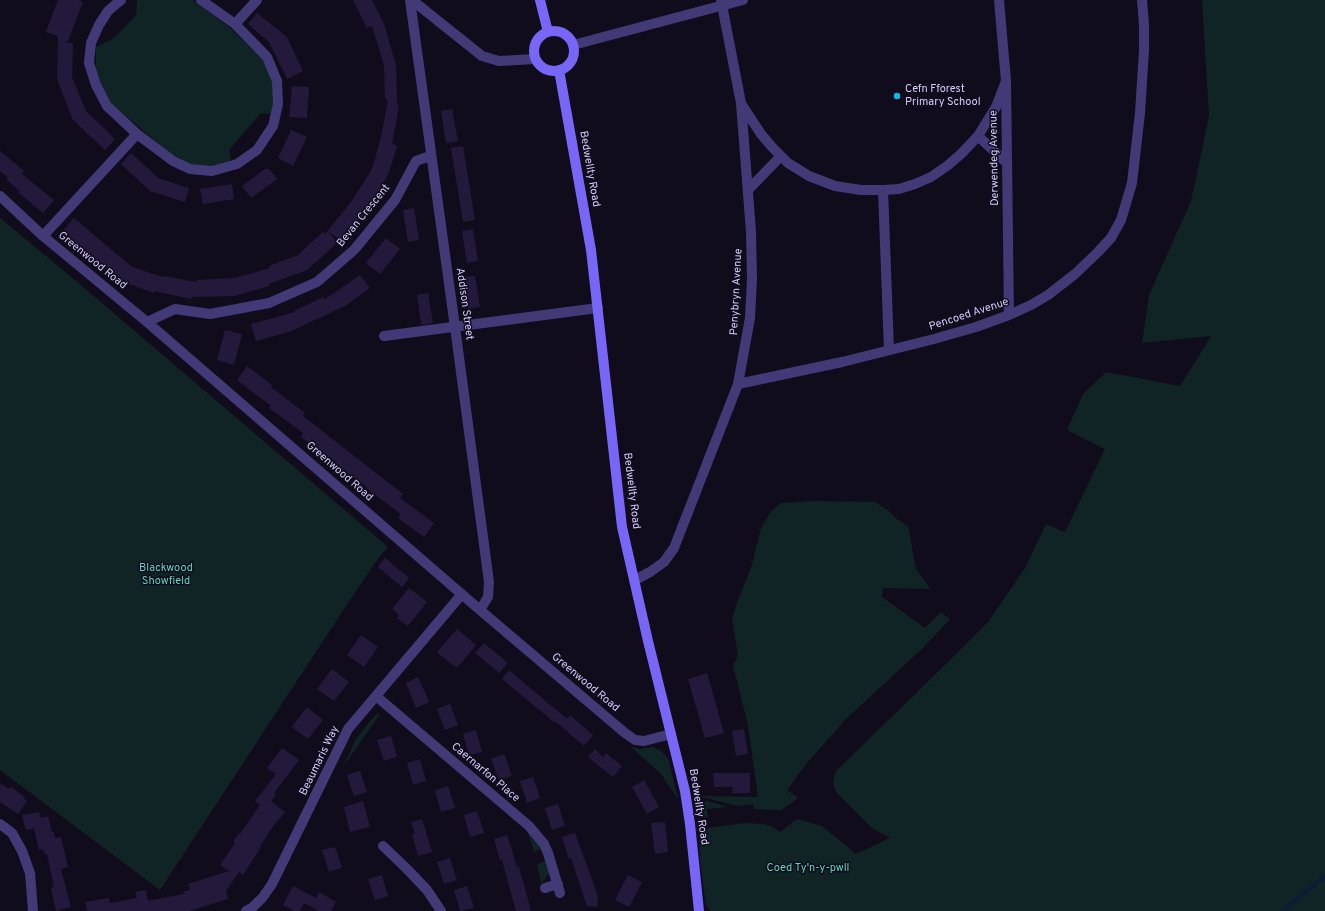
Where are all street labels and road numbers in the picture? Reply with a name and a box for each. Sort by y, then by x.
street label: Derwendeg Avenue [988,110,1002,206]
street label: Bedwellty Road [576,130,602,208]
street label: Bevan Crescent [335,182,393,250]
street label: Greenwood Road [55,229,129,293]
street label: Penybryn Avenue [728,248,746,336]
street label: Addison Street [452,267,476,341]
street label: Pencoed Avenue [928,296,1010,334]
street label: Greenwood Road [303,439,375,505]
street label: Bedwellty Road [620,452,642,530]
street label: Greenwood Road [548,651,622,715]
street label: Beaumaris Way [297,724,343,798]
street label: Caernarfon Place [448,741,522,805]
street label: Bedwellty Road [685,768,711,846]

